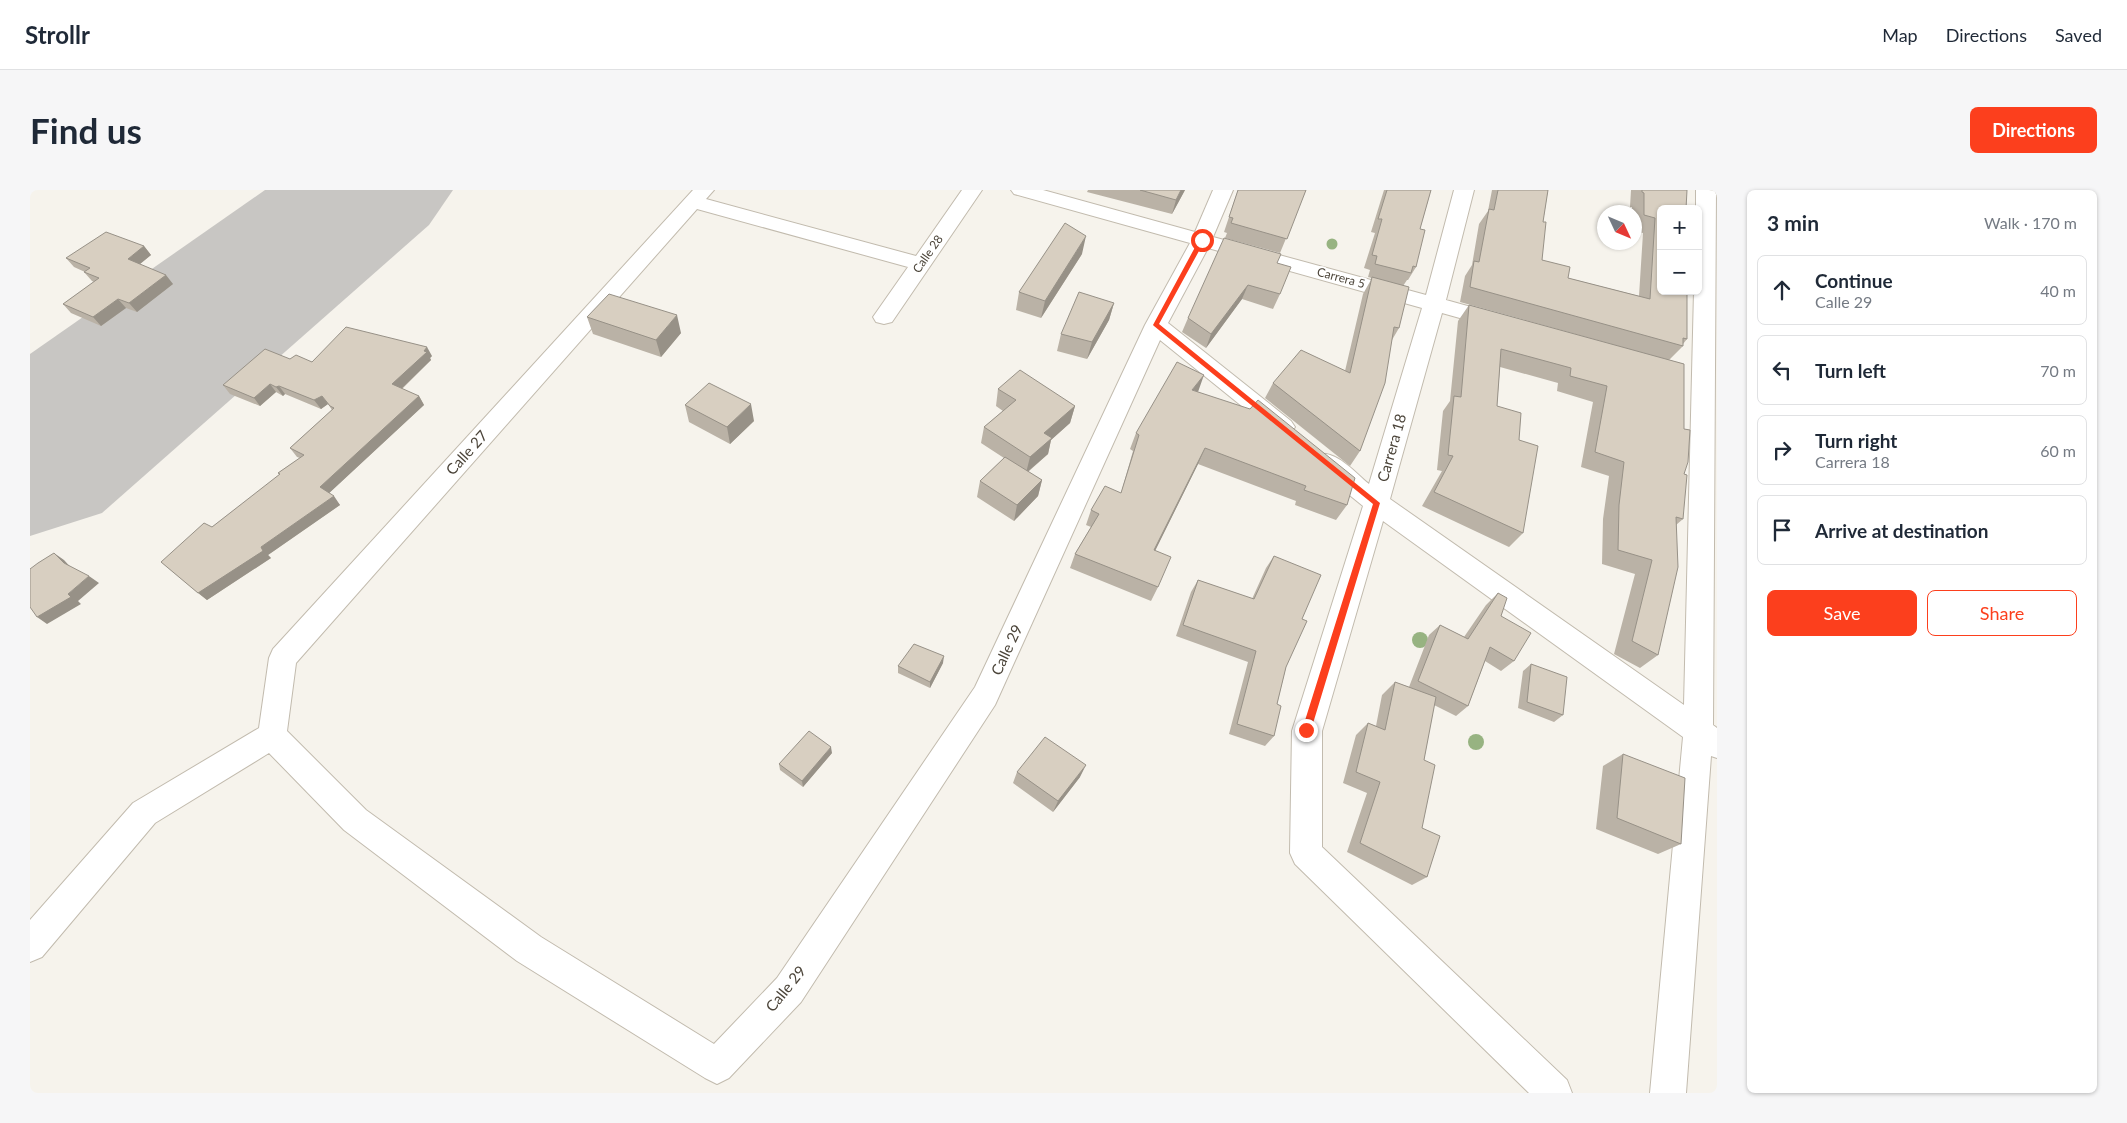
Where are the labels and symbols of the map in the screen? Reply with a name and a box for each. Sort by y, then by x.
north arrow [1597,205,1642,250]
route start [1191,229,1214,252]
street label: Calle 28 [909,232,946,276]
street label: Carrera 5 [1315,264,1367,291]
street label: Carrera 18 [1373,412,1409,484]
street label: Calle 27 [442,426,491,478]
street label: Calle 29 [987,621,1026,678]
route end [1295,719,1318,742]
street label: Calle 29 [761,962,809,1015]

